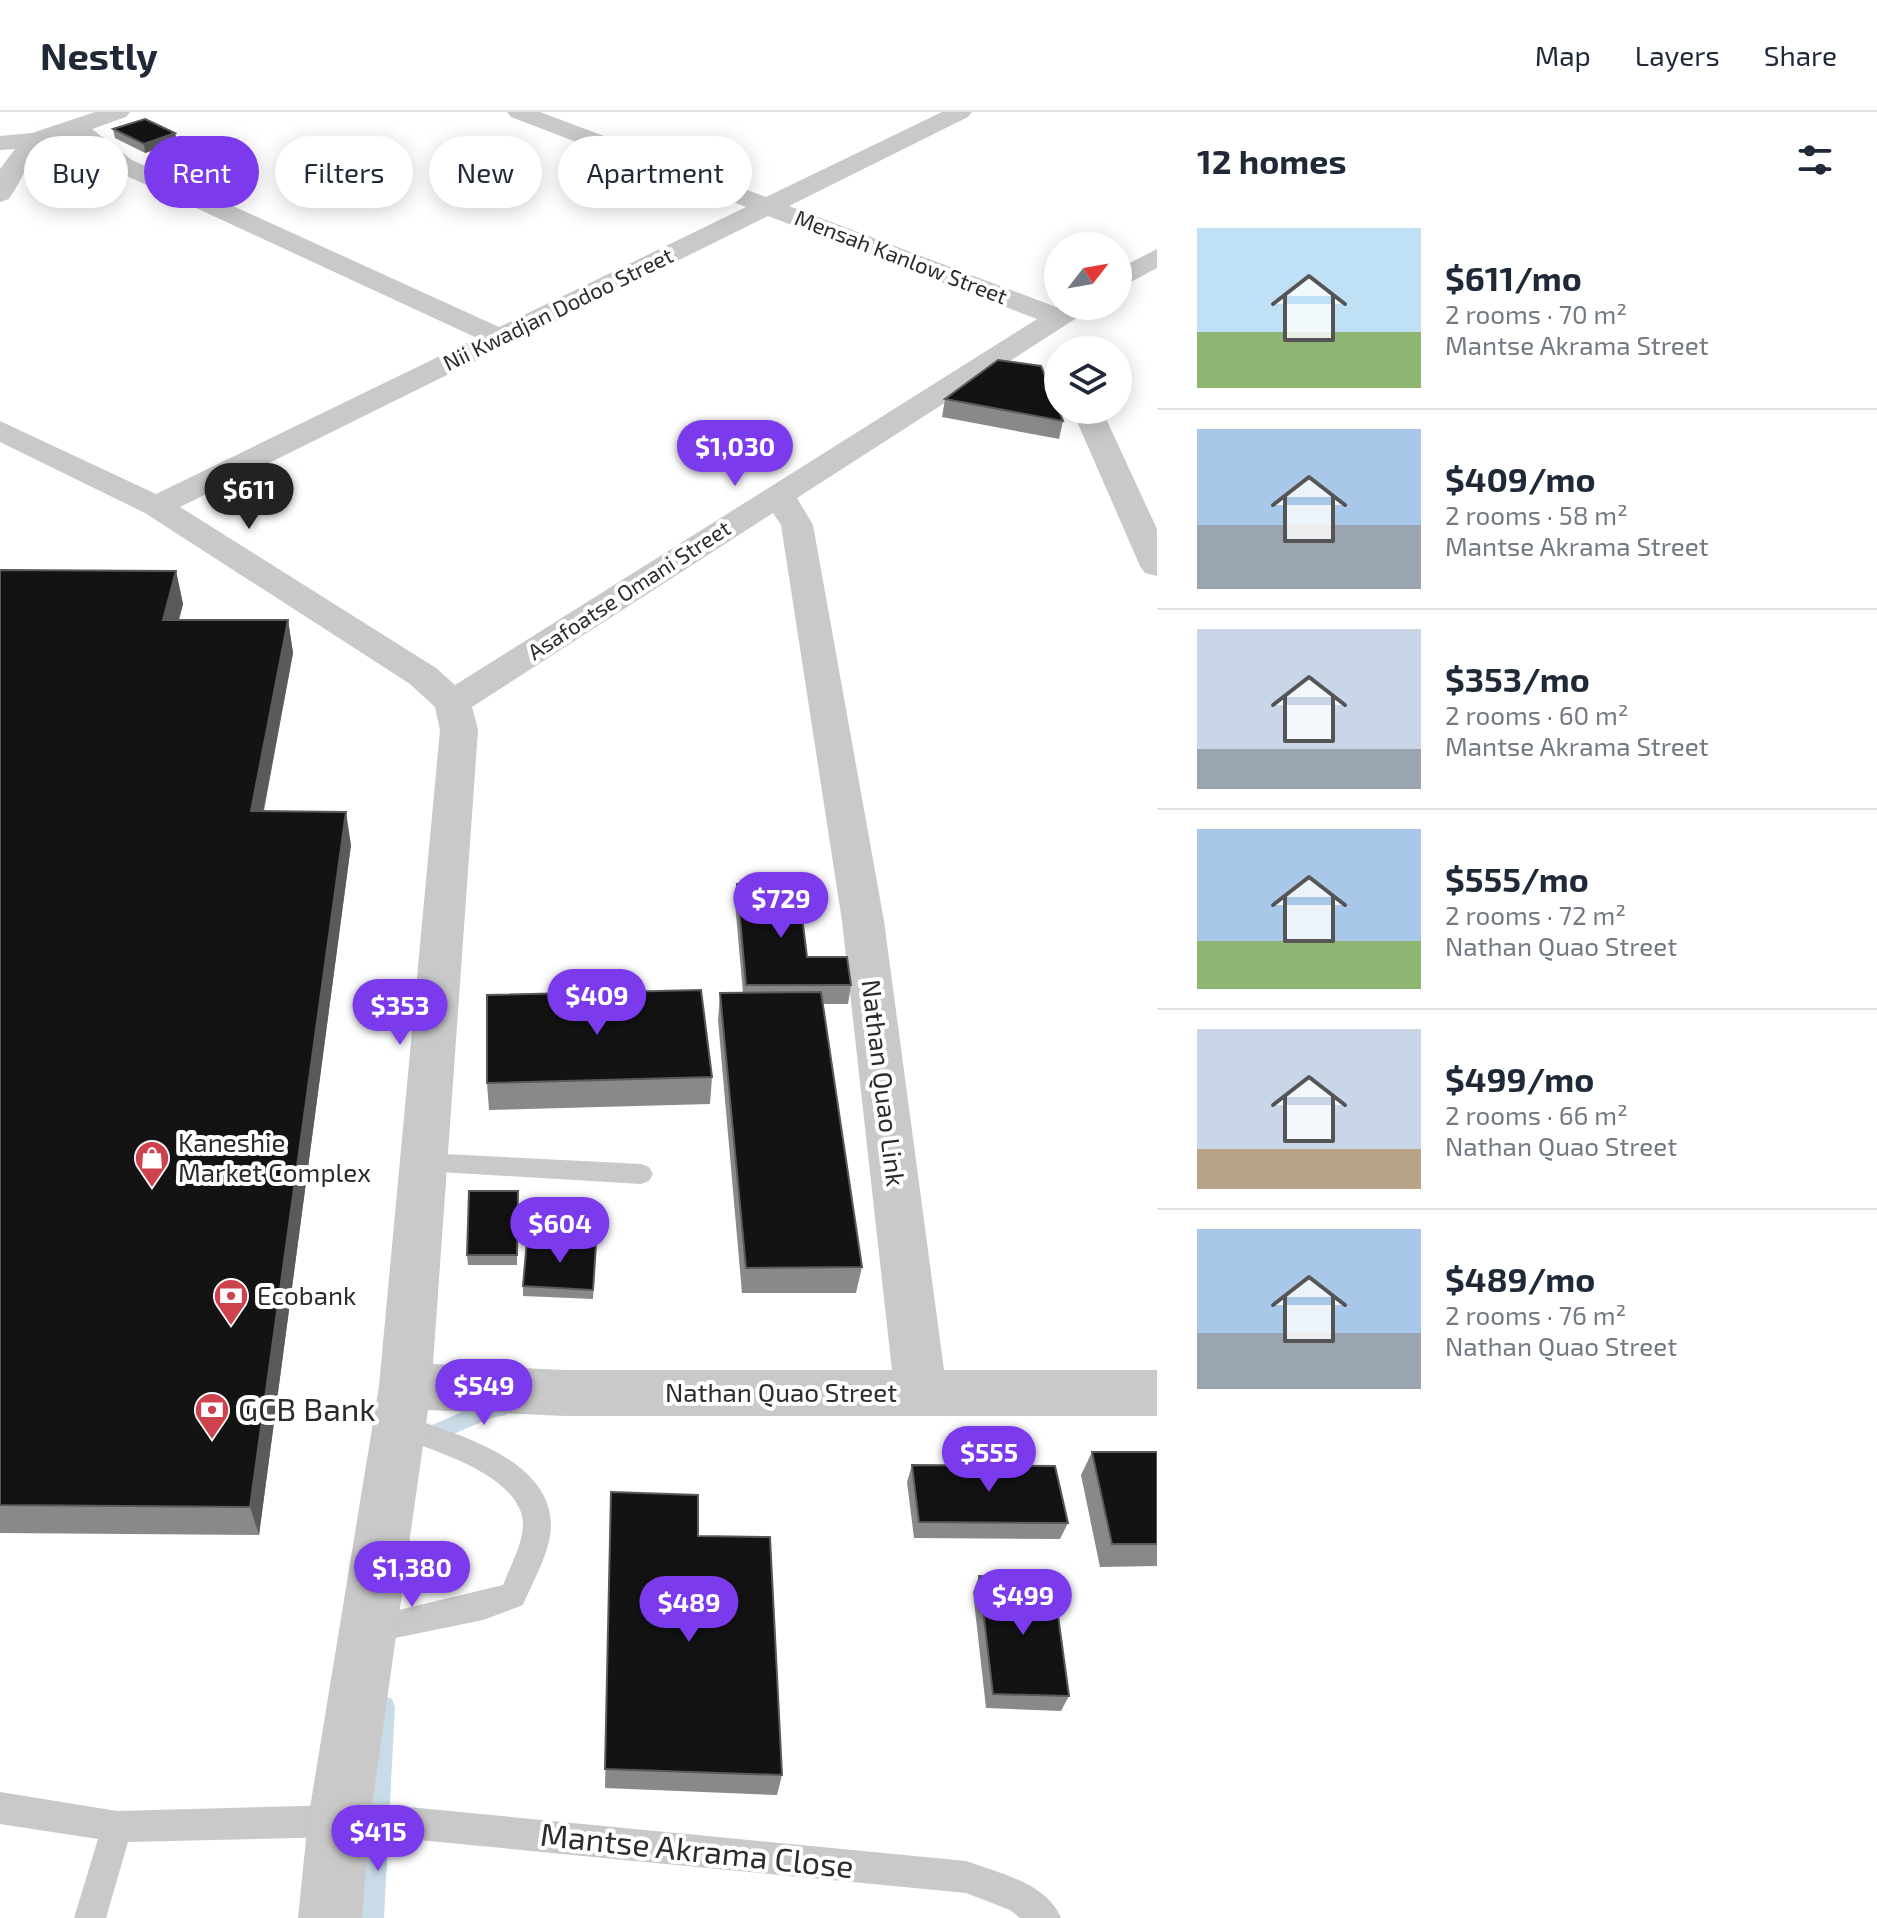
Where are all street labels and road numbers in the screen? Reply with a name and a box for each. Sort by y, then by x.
street label: Mensah Kanlow Street [791,204,1011,309]
street label: Nii Kwadjan Dodoo Street [438,241,677,376]
street label: Asafoatse Omani Street [522,514,735,664]
street label: Nathan Quao Link [856,978,913,1188]
street label: Nathan Quao Street [665,1376,897,1407]
street label: Mantse Akrama Close [539,1814,856,1884]

